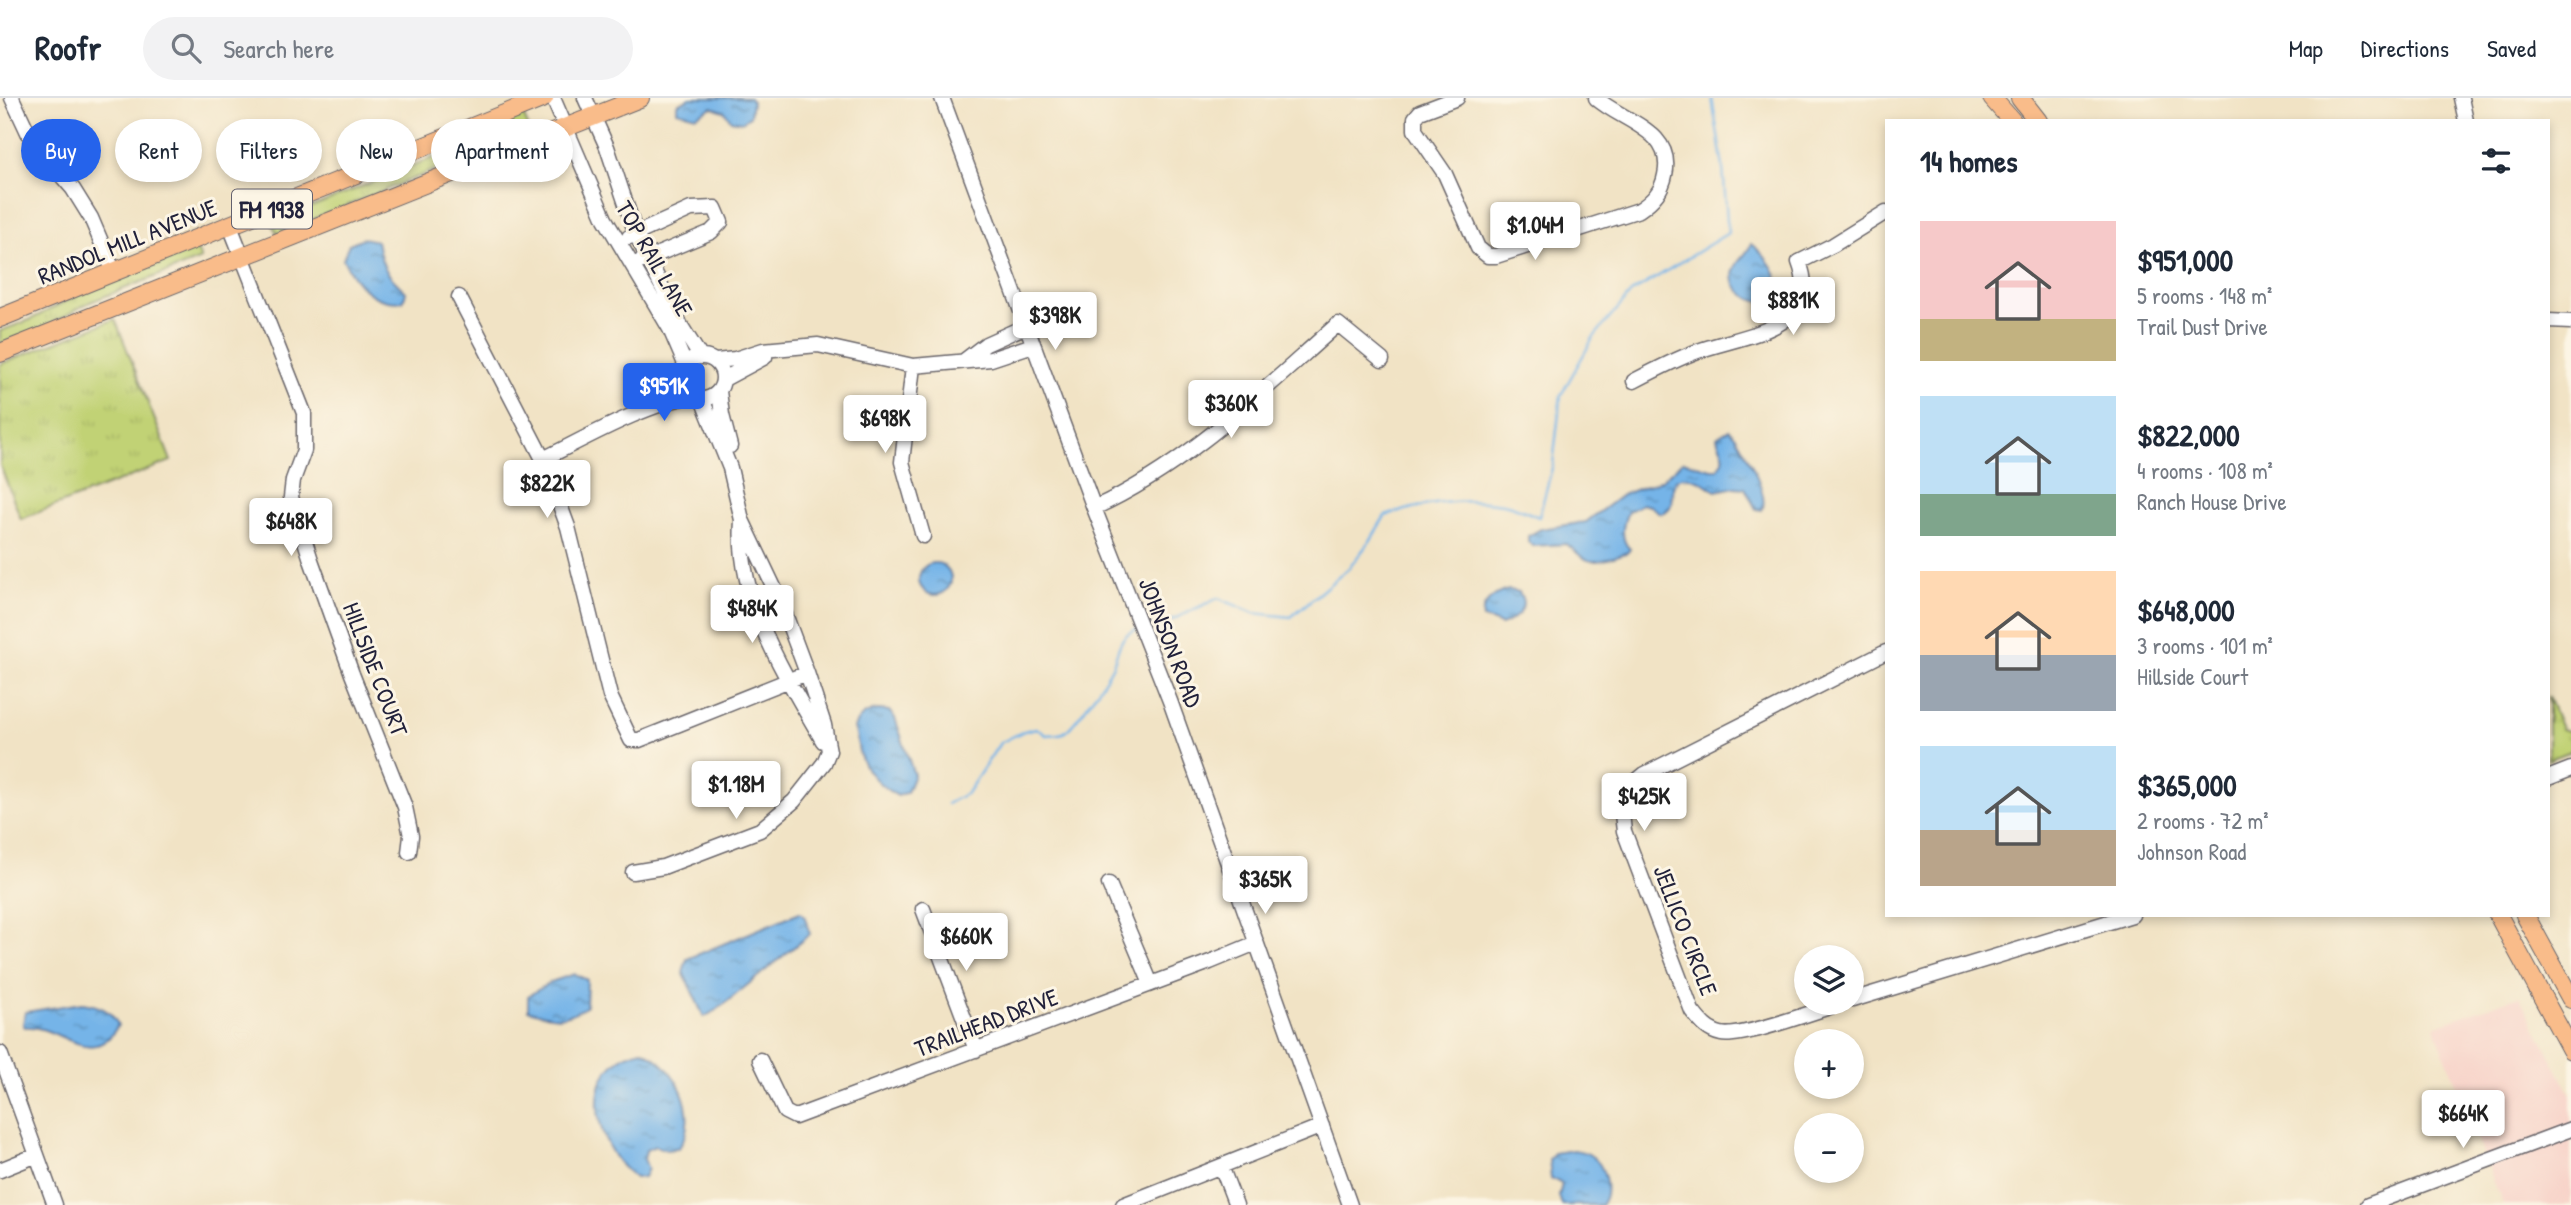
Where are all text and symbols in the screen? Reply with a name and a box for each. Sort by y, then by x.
search box [143,17,633,80]
text: Roofr [35,26,101,70]
icon: search [167,29,205,67]
text: Search here [223,31,334,66]
text: Map [2289,32,2323,64]
text: Directions [2361,32,2449,64]
text: Saved [2487,32,2536,64]
chip: Buy [21,119,101,182]
chip: Rent [115,119,202,182]
chip: Filters [216,119,322,182]
chip: New [336,119,417,182]
chip: Apartment [431,119,573,182]
text: 14 homes [1920,141,2018,181]
icon: filters [2477,142,2515,180]
street label: RANDOL MILL AVENUE [33,190,222,291]
road number: FM 1938 [232,190,312,228]
street label: TOP RAIL LANE [609,194,701,322]
pin: $1.04M [1478,202,1592,262]
text: $1.04M [1506,209,1564,240]
text: $951,000 [2137,240,2233,280]
icon: home [1976,249,2060,333]
pin: $881K [1744,278,1842,337]
text: 5 rooms · 148 m² [2137,280,2272,311]
text: $881K [1767,284,1819,315]
pin: $398K [1006,292,1104,352]
text: $398K [1029,299,1081,330]
text: Trail Dust Drive [2137,311,2268,342]
pin: $951K [615,364,713,423]
text: $951K [639,370,689,401]
pin: $360K [1182,380,1280,440]
text: $360K [1204,387,1258,418]
pin: $698K [836,396,934,455]
text: $698K [859,402,911,433]
text: $822,000 [2137,415,2240,455]
icon: home [1976,424,2060,508]
text: 4 rooms · 108 m² [2137,455,2273,486]
pin: $822K [498,460,596,520]
text: $822K [519,467,575,498]
text: Ranch House Drive [2137,486,2287,517]
pin: $648K [242,498,340,558]
text: $648K [265,505,317,536]
street label: JOHNSON ROAD [1132,573,1211,712]
pin: $484K [703,586,801,645]
text: $648,000 [2137,590,2235,630]
text: $484K [727,592,777,623]
street label: HILLSIDE COURT [336,598,416,741]
icon: home [1976,599,2060,683]
text: 3 rooms · 101 m² [2137,630,2273,661]
text: Hillside Court [2137,661,2248,692]
pin: $1.18M [679,762,793,821]
text: $365,000 [2137,765,2237,805]
text: $1.18M [708,768,764,799]
pin: $425K [1595,774,1693,833]
icon: home [1976,774,2060,858]
text: $425K [1618,780,1670,811]
text: 2 rooms · 72 m² [2137,805,2269,836]
text: Johnson Road [2137,836,2246,867]
pin: $365K [1216,856,1314,916]
street label: JELLICO CIRCLE [1646,860,1726,1000]
text: $365K [1239,863,1291,894]
pin: $660K [917,914,1015,973]
text: $660K [940,920,992,951]
map controls [1794,945,1864,1183]
button: layers [1794,945,1864,1015]
street label: TRAILHEAD DRIVE [910,980,1063,1064]
button: + [1794,1029,1864,1099]
pin: $664K [2414,1090,2512,1150]
text: $664K [2438,1097,2488,1128]
button: − [1794,1113,1864,1183]

